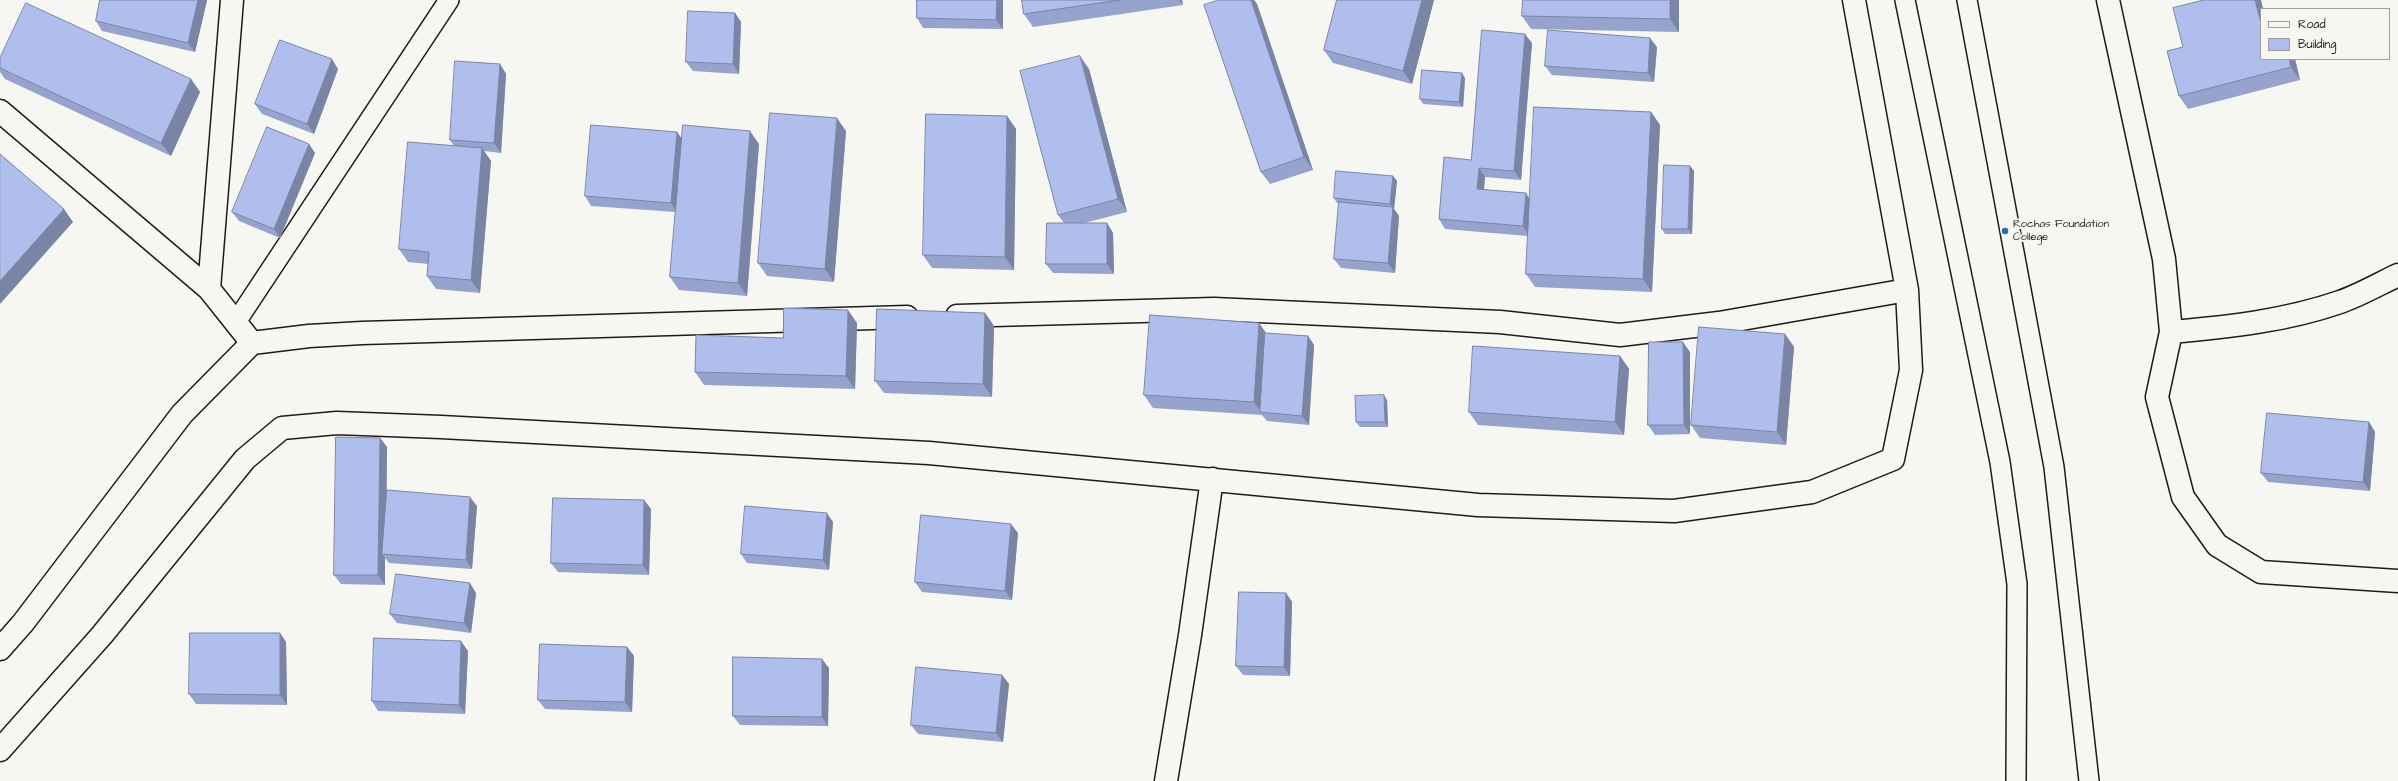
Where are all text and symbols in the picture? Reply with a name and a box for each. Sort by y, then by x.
legend [2260,8,2390,60]
text: Road [2298,16,2326,33]
text: Building [2298,36,2336,53]
place label: Rochas Foundation College [2013,218,2109,244]
marker: Rochas Foundation College [2000,226,2010,236]

